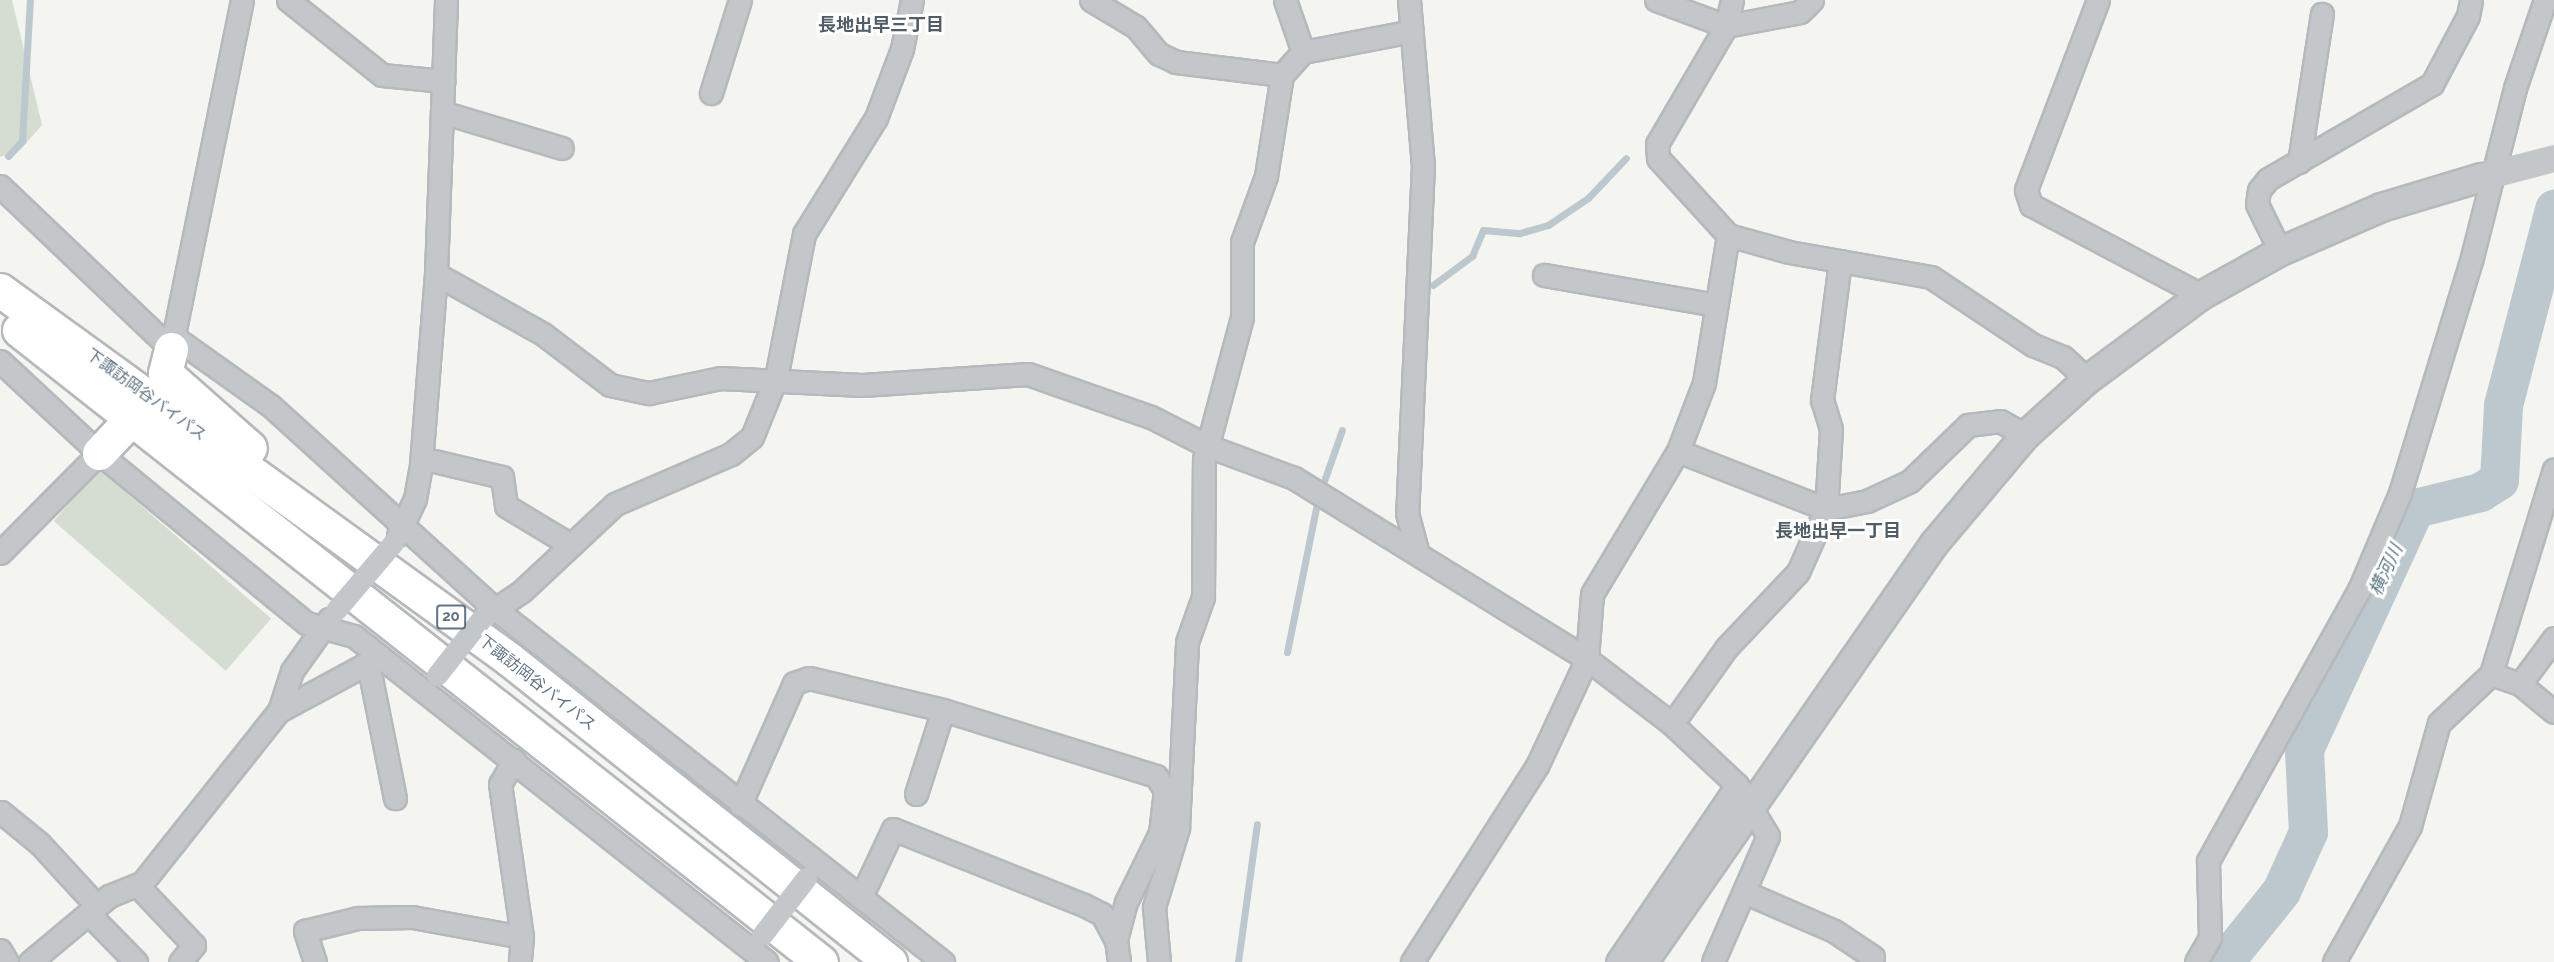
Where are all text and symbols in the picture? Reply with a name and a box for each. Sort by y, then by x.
district label: 長地出早三丁目 [818,14,944,36]
street label: 下諏訪岡谷バイパス [82,345,210,445]
district label: 長地出早一丁目 [1775,520,1901,542]
water label: 横河川 [2365,541,2407,599]
road number: 20 [436,605,466,629]
street label: 下諏訪岡谷バイパス [474,631,600,735]

